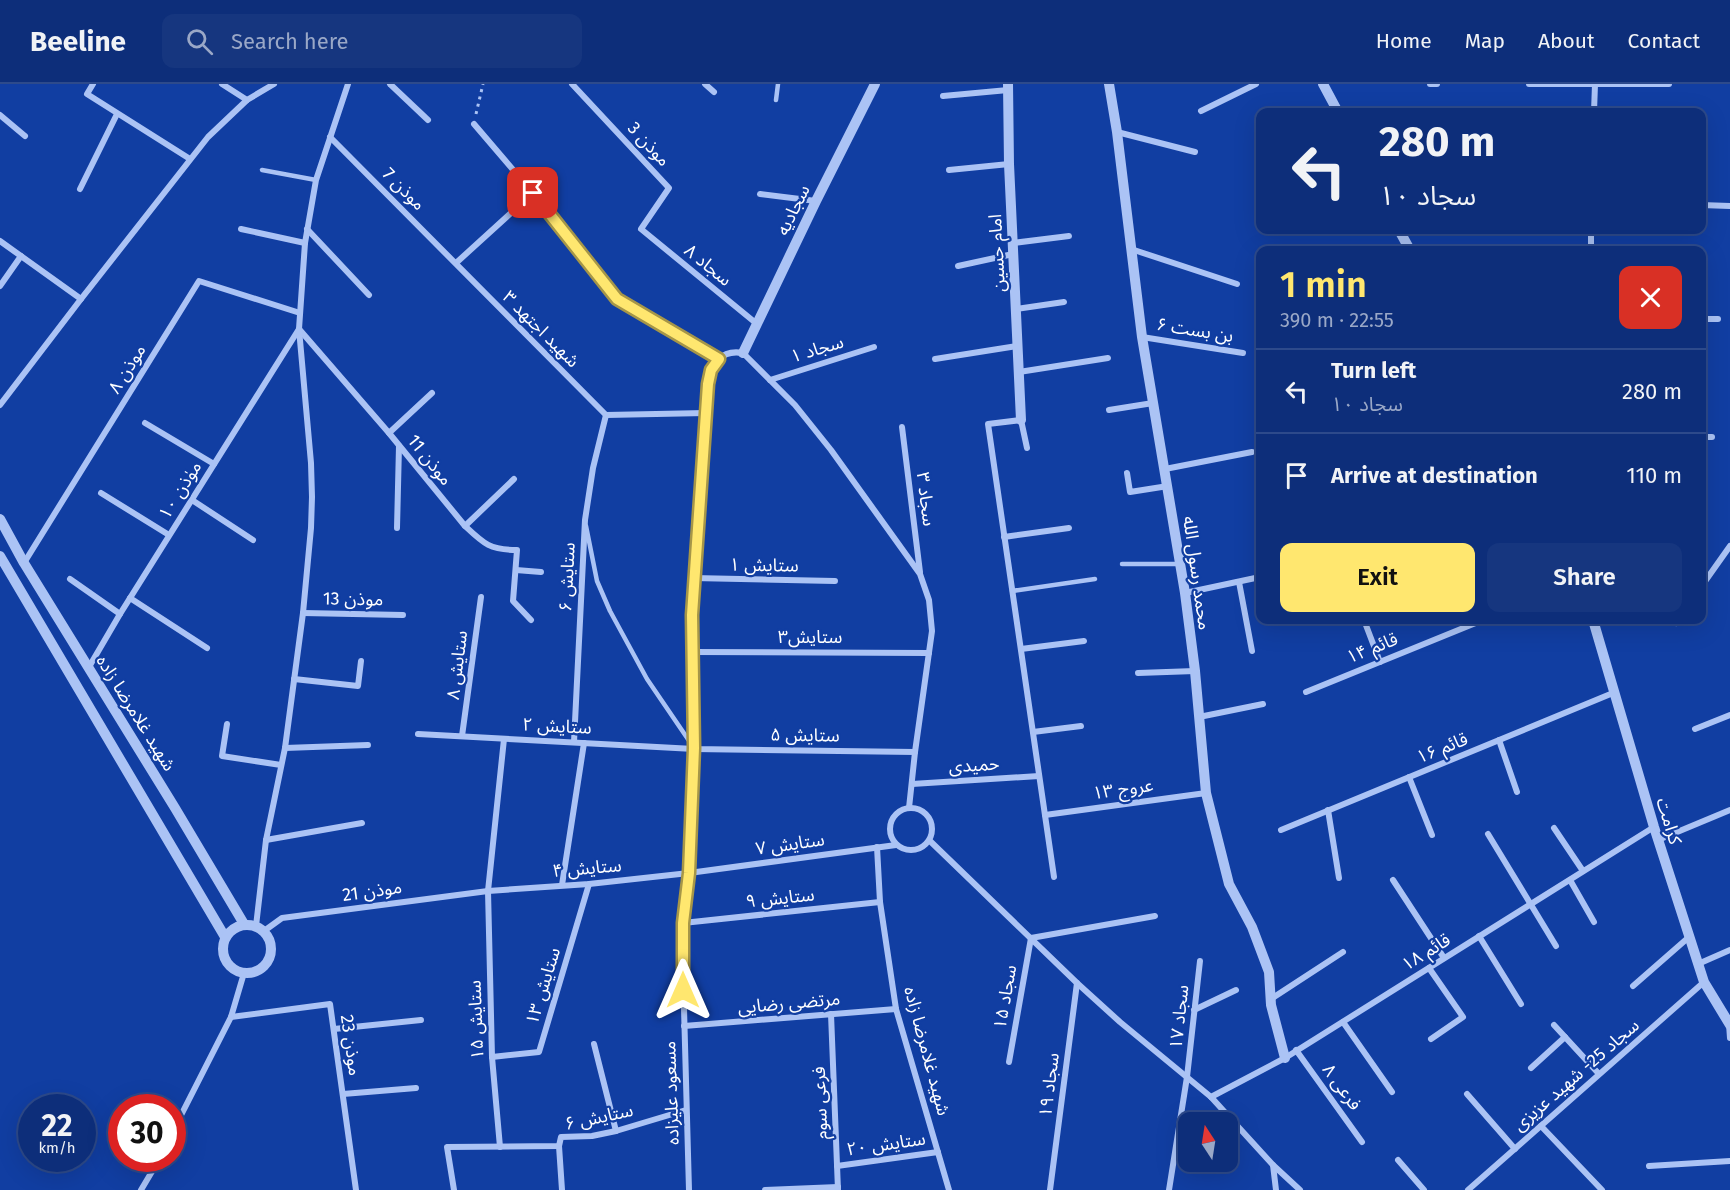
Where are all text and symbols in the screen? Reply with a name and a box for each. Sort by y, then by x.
search box [162,14,582,68]
text: Beeline [30,25,126,58]
icon: search [183,25,216,58]
text: Search here [231,28,349,55]
text: Home [1376,28,1432,54]
text: Map [1465,28,1505,54]
text: About [1538,28,1595,54]
text: Contact [1628,28,1700,54]
street label: موذن 3 [623,117,675,171]
text: 280 m [1379,117,1495,167]
icon: left [1280,132,1358,210]
street label: موذن 7 [378,163,430,215]
pin [507,167,558,218]
icon: arrive [516,176,549,209]
text: سجاد ۱۰ [1379,180,1476,212]
street label: سجادیه [771,181,815,239]
street label: امام حسین [984,213,1013,293]
street label: سجاد ۸ [680,239,736,291]
text: 1 min [1280,263,1367,307]
button: close [1619,266,1682,329]
street label: شهید اجتهد ۳ [498,286,584,372]
text: 390 m · 22:55 [1280,308,1394,332]
street label: بن بست ۶ [1155,313,1235,347]
street label: سجاد ۱ [788,331,846,367]
street label: موذن ۸ [103,340,151,398]
text: Turn left [1331,357,1416,384]
icon: left [1280,375,1313,408]
text: 280 m [1622,378,1682,405]
text: سجاد ۱۰ [1331,392,1403,416]
street label: موذن 11 [403,430,457,490]
street label: موٰذن ۱۰ [154,457,206,523]
icon: arrive [1280,459,1313,492]
text: Arrive at destination [1331,462,1538,489]
text: 110 m [1626,462,1682,489]
street label: سجاد ۳ [912,471,940,527]
street label: محمد رسول الله [1178,515,1216,631]
street label: ستایش ۶ [554,542,580,612]
button: Exit [1280,543,1475,612]
button: Share [1487,543,1682,612]
street label: ستایش ۱ [729,553,799,577]
street label: موذن 13 [323,587,383,611]
street label: ستایش۳ [778,626,842,648]
street label: قائم ۱۴ [1343,628,1402,670]
street label: ستایش ۸ [442,629,472,701]
street label: شهید غلامرضا زاده [91,651,181,775]
street label: ستایش ۲ [522,713,592,739]
street label: ستایش ۵ [770,723,840,747]
street label: قائم ۱۶ [1413,728,1472,770]
street label: حمیدی [948,752,1000,778]
street label: عروج ۱۳ [1091,774,1155,806]
street label: کرامت [1652,795,1687,847]
street label: ستایش ۷ [754,828,826,860]
street label: ستایش ۴ [551,854,623,882]
street label: موذن 21 [341,876,403,906]
street label: ستایش ۹ [744,883,816,913]
street label: قائم ۱۸ [1397,928,1456,977]
street label: ستایش ۱۳ [521,945,565,1027]
position arrow [651,958,715,1022]
street label: سجاد ۱۵ [989,963,1021,1031]
street label: ستایش ۱۵ [464,980,488,1060]
street label: شهید غلامرضا زاده [899,984,955,1118]
street label: سجاد ۱۷ [1165,984,1193,1050]
street label: مرتضی رضایی [737,988,841,1018]
street label: موذن 23 [336,1013,366,1077]
street label: سجاد 25- شهید عزیزی [1508,1014,1644,1136]
street label: مسعود علیزاده [658,1041,684,1145]
street label: سجاد ۱۹ [1034,1052,1064,1118]
street label: فرعی ۸ [1318,1059,1366,1115]
street label: فرعی سوم [808,1066,835,1140]
speed limit sign: 30 [108,1094,186,1172]
street label: ستایش ۶ [563,1099,635,1135]
text: 22 [41,1108,73,1144]
north arrow [1178,1112,1238,1172]
map controls [1178,1112,1238,1172]
street label: ستایش ۲۰ [845,1128,927,1160]
text: km/h [38,1139,76,1157]

